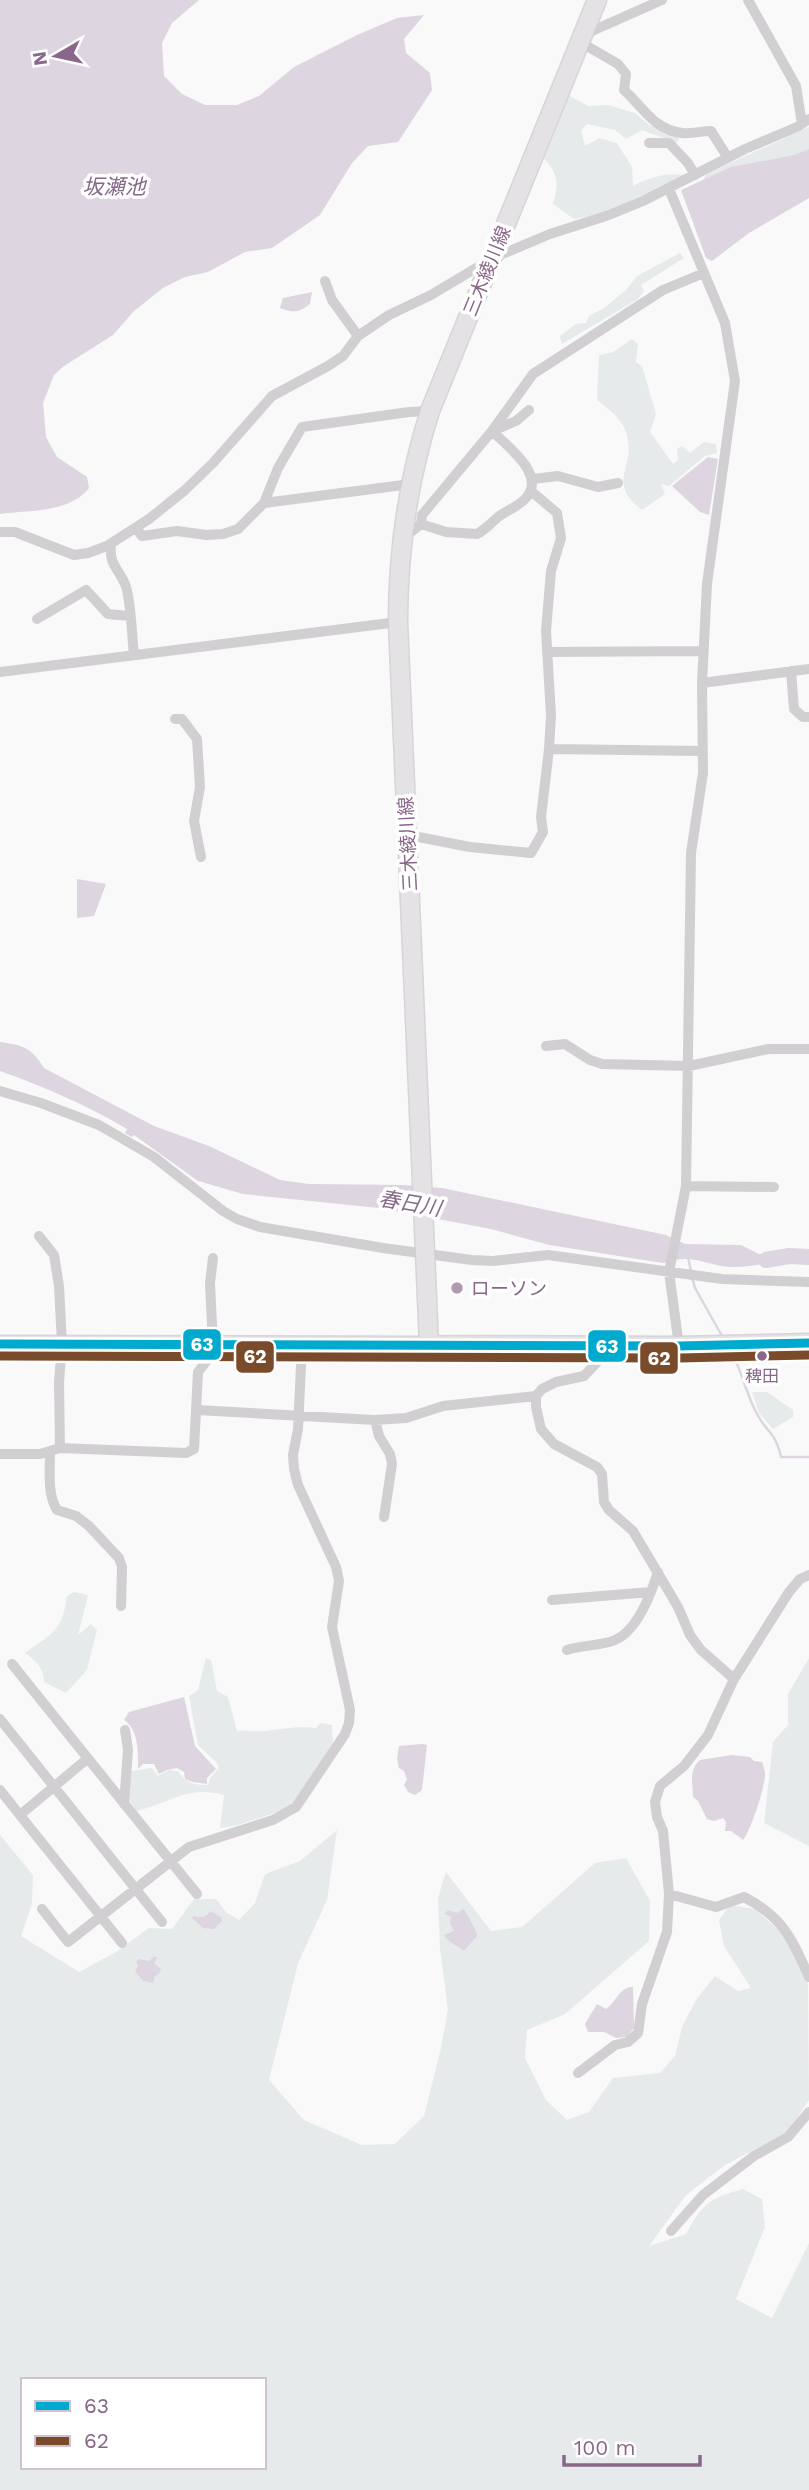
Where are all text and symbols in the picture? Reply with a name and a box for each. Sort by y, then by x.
north arrow [21,21,91,91]
text: N [27,50,52,67]
water label: 坂瀬池 [83,174,147,199]
street label: 三木綾川線 [459,223,515,319]
street label: 三木綾川線 [394,796,422,892]
water label: 春日川 [377,1185,445,1221]
place label: ローソン [471,1277,547,1300]
marker: ローソン [449,1280,465,1296]
line badge: 63 [182,1328,222,1361]
line badge: 63 [587,1329,627,1363]
text: 63 [191,1333,213,1356]
text: 63 [596,1335,618,1358]
line badge: 62 [235,1340,275,1374]
line badge: 62 [639,1341,679,1375]
text: 62 [243,1345,267,1368]
text: 62 [647,1347,671,1370]
marker: 稗田 [755,1349,769,1363]
place label: 稗田 [745,1366,779,1386]
legend [21,2378,266,2469]
text: 63 [84,2393,109,2418]
scale bar [564,2424,700,2468]
text: 62 [84,2428,109,2453]
text: 100 m [574,2435,636,2460]

